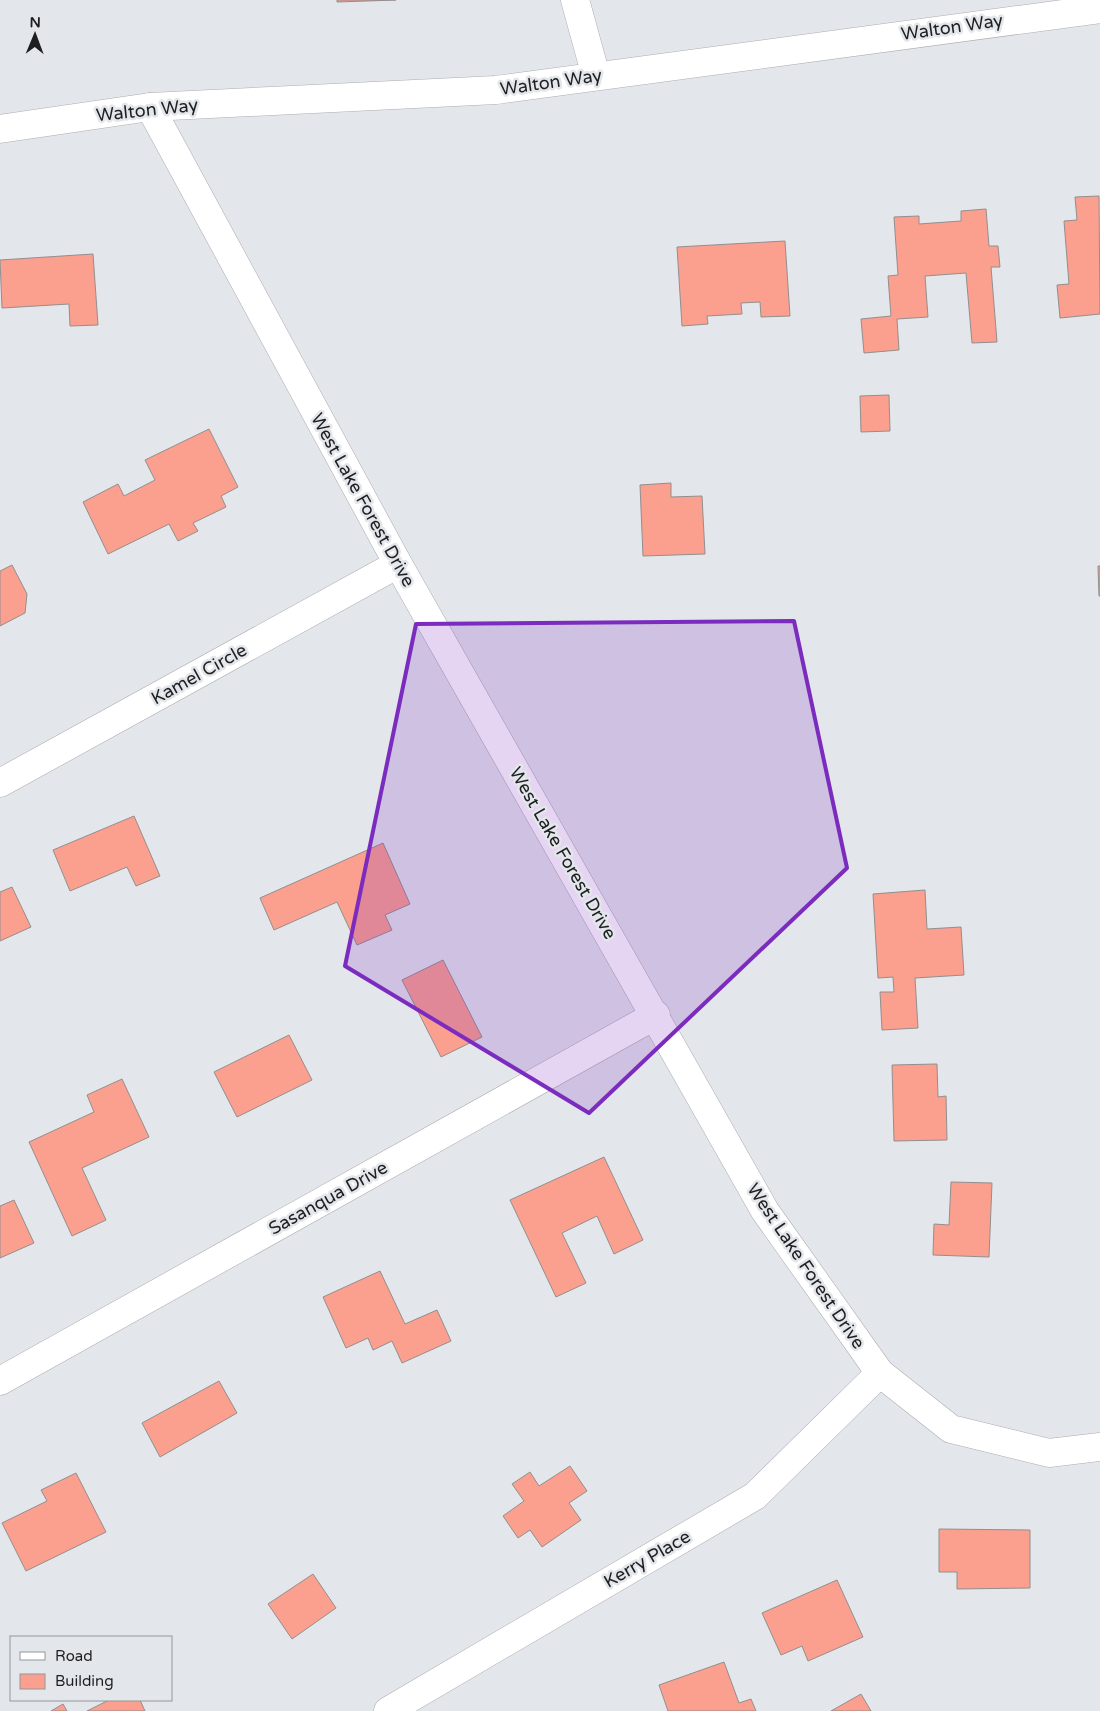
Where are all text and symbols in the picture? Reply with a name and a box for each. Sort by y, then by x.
street label: Walton Way [900,9,1005,45]
north arrow [10,10,60,60]
text: N [29,14,41,31]
street label: Walton Way [499,64,604,100]
street label: Walton Way [95,94,199,126]
street label: West Lake Forest Drive [306,409,420,591]
street label: Kamel Circle [147,639,251,709]
street label: West Lake Forest Drive [505,763,621,943]
street label: Sasanqua Drive [265,1156,391,1240]
street label: West Lake Forest Drive [742,1179,870,1353]
street label: Kerry Place [600,1525,694,1593]
legend [10,1636,172,1701]
text: Road [55,1647,93,1665]
text: Building [55,1672,114,1690]

